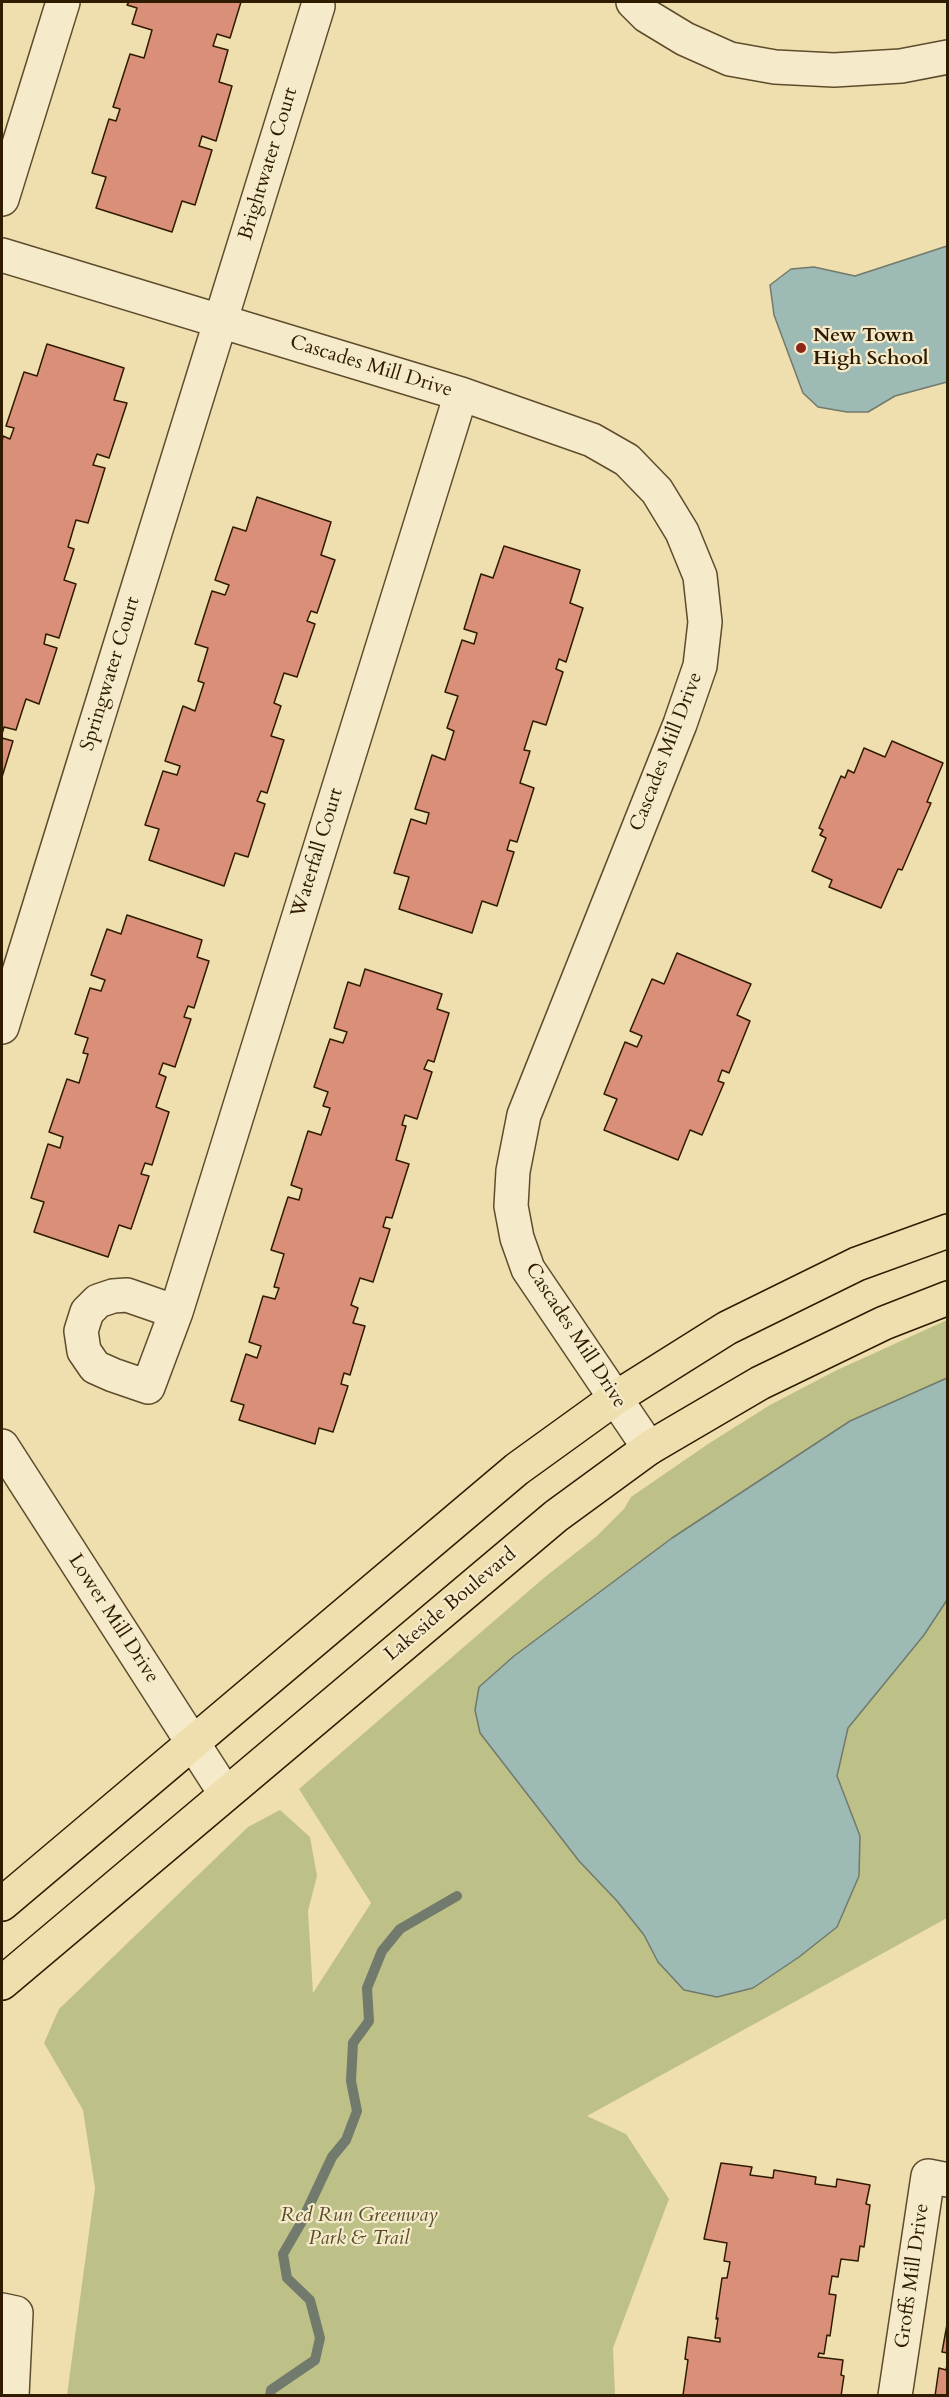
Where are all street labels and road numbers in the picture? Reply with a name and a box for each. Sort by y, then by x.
street label: Brightwater Court [234,85,304,243]
street label: Cascades Mill Drive [287,331,455,403]
street label: Springwater Court [76,594,146,754]
street label: Cascades Mill Drive [626,669,708,835]
street label: Waterfall Court [287,785,349,921]
street label: Cascades Mill Drive [519,1259,631,1413]
street label: Lakeside Boulevard [380,1543,522,1667]
street label: Lower Mill Drive [62,1550,164,1688]
street label: Groffs Mill Drive [891,2202,935,2350]

